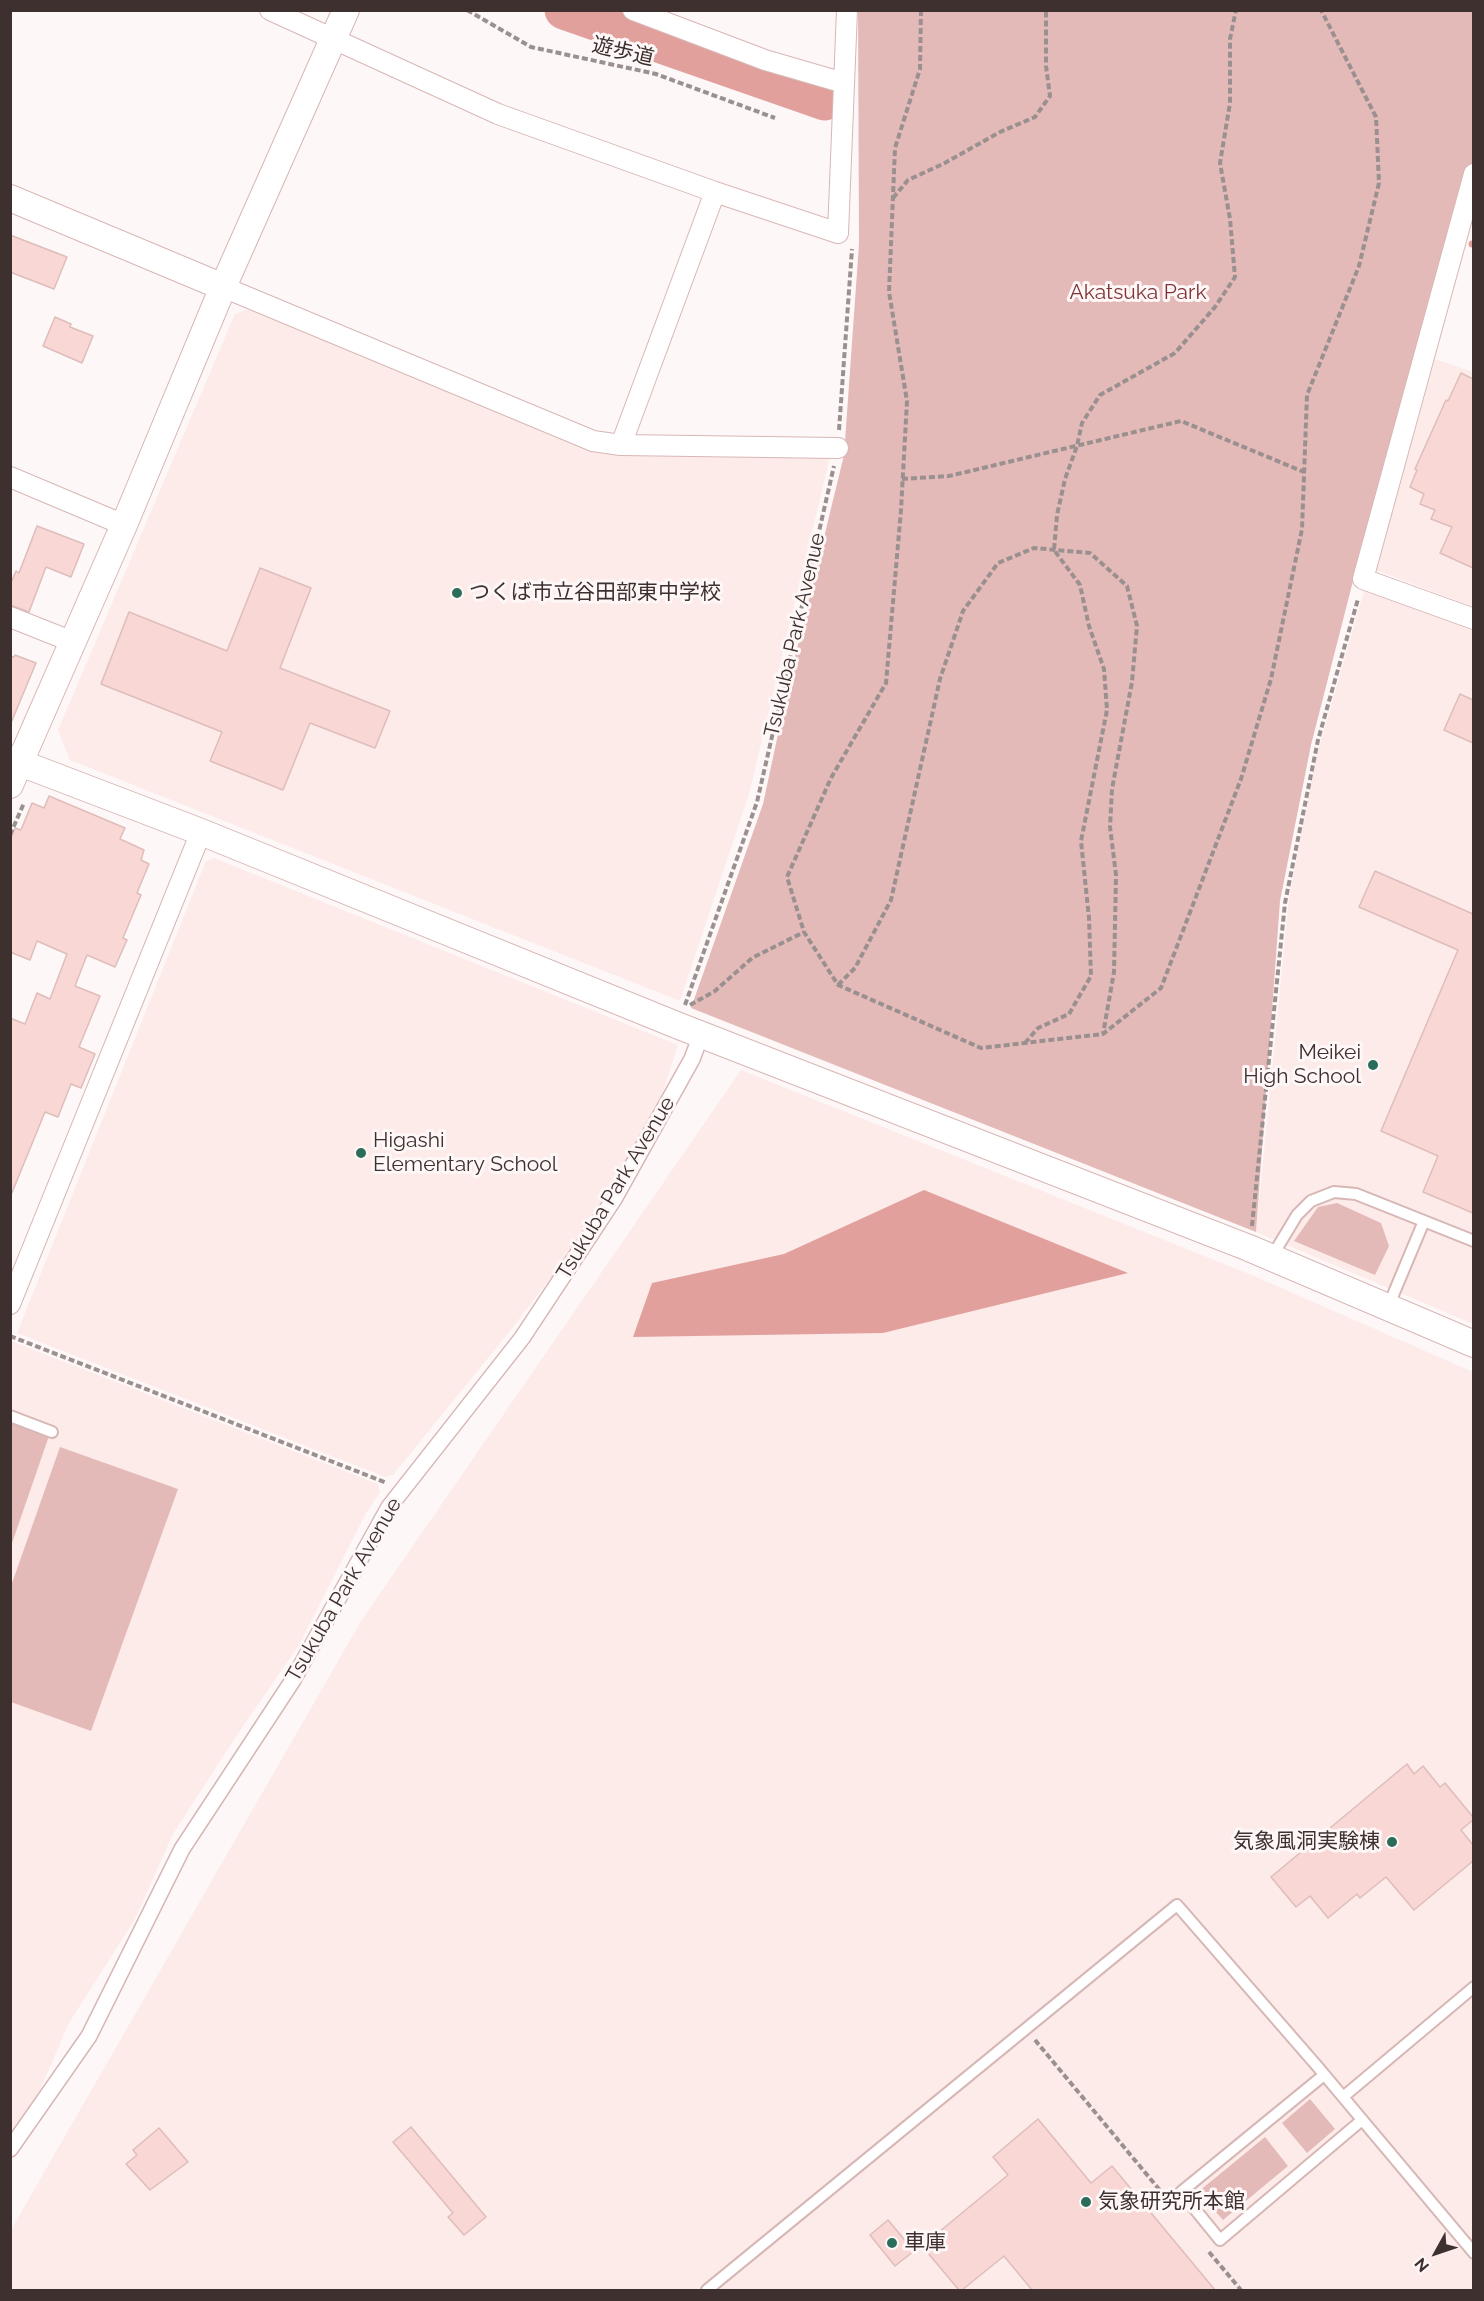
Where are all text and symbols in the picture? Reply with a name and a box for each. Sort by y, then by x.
street label: 遊歩道 [589,33,657,71]
park label: Akatsuka Park [1069,280,1207,306]
street label: Tsukuba Park Avenue [759,531,831,739]
place label: つくば市立谷田部東中学校 [469,580,721,606]
marker: つくば市立谷田部東中学校 [450,586,464,600]
place label: Meikei High School [1243,1040,1361,1090]
marker: Meikei High School [1366,1058,1380,1072]
street label: Tsukuba Park Avenue [551,1092,681,1284]
place label: Higashi Elementary School [373,1128,557,1178]
marker: Higashi Elementary School [354,1146,368,1160]
street label: Tsukuba Park Avenue [281,1493,407,1687]
place label: 気象風洞実験棟 [1233,1829,1380,1855]
marker: 気象風洞実験棟 [1385,1835,1399,1849]
place label: 気象研究所本館 [1098,2189,1245,2215]
marker: 気象研究所本館 [1079,2195,1093,2209]
north arrow [1406,2223,1466,2283]
place label: 車庫 [904,2230,946,2256]
marker: 車庫 [885,2236,899,2250]
text: N [1411,2254,1433,2276]

